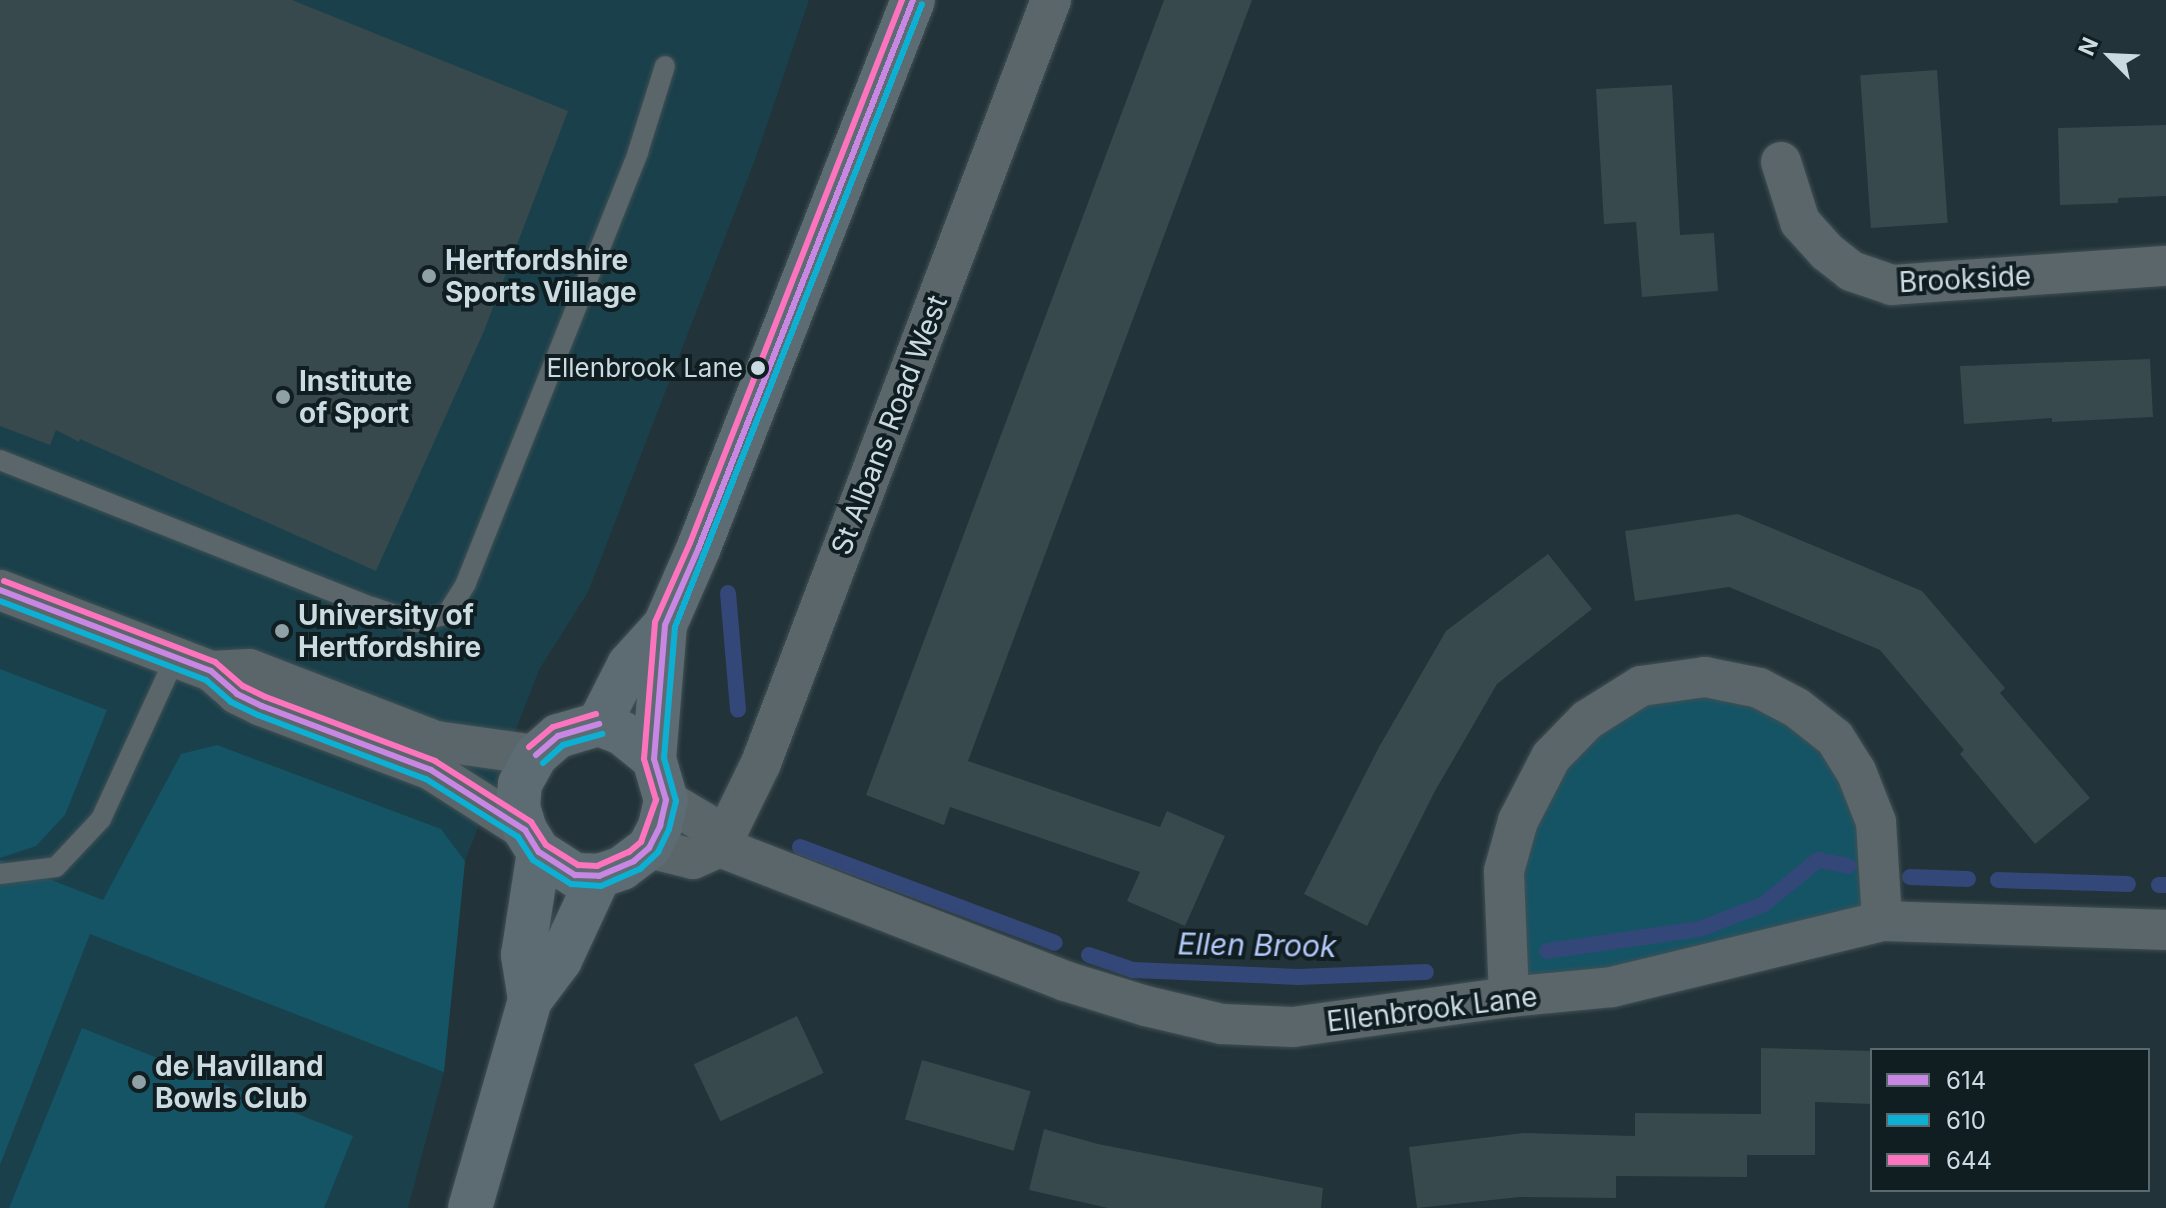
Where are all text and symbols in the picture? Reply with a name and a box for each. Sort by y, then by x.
north arrow [2070,16,2150,96]
text: N [2073,33,2103,59]
place label: Hertfordshire Sports Village [445,243,637,309]
street label: Brookside [1898,259,2032,299]
marker: Hertfordshire Sports Village [420,267,438,285]
street label: St Albans Road West [824,290,954,560]
place label: Ellenbrook Lane [546,352,743,384]
marker: Ellenbrook Lane [750,360,766,376]
place label: Institute of Sport [299,364,412,430]
marker: Institute of Sport [274,388,292,406]
place label: University of Hertfordshire [298,598,481,664]
marker: University of Hertfordshire [273,622,291,640]
water label: Ellen Brook [1177,926,1337,964]
street label: Ellenbrook Lane [1325,979,1539,1039]
legend [1870,1048,2150,1192]
place label: de Havilland Bowls Club [155,1049,324,1115]
text: 614 [1946,1066,1986,1095]
marker: de Havilland Bowls Club [130,1073,148,1091]
text: 610 [1946,1106,1986,1135]
text: 644 [1946,1146,1992,1175]

